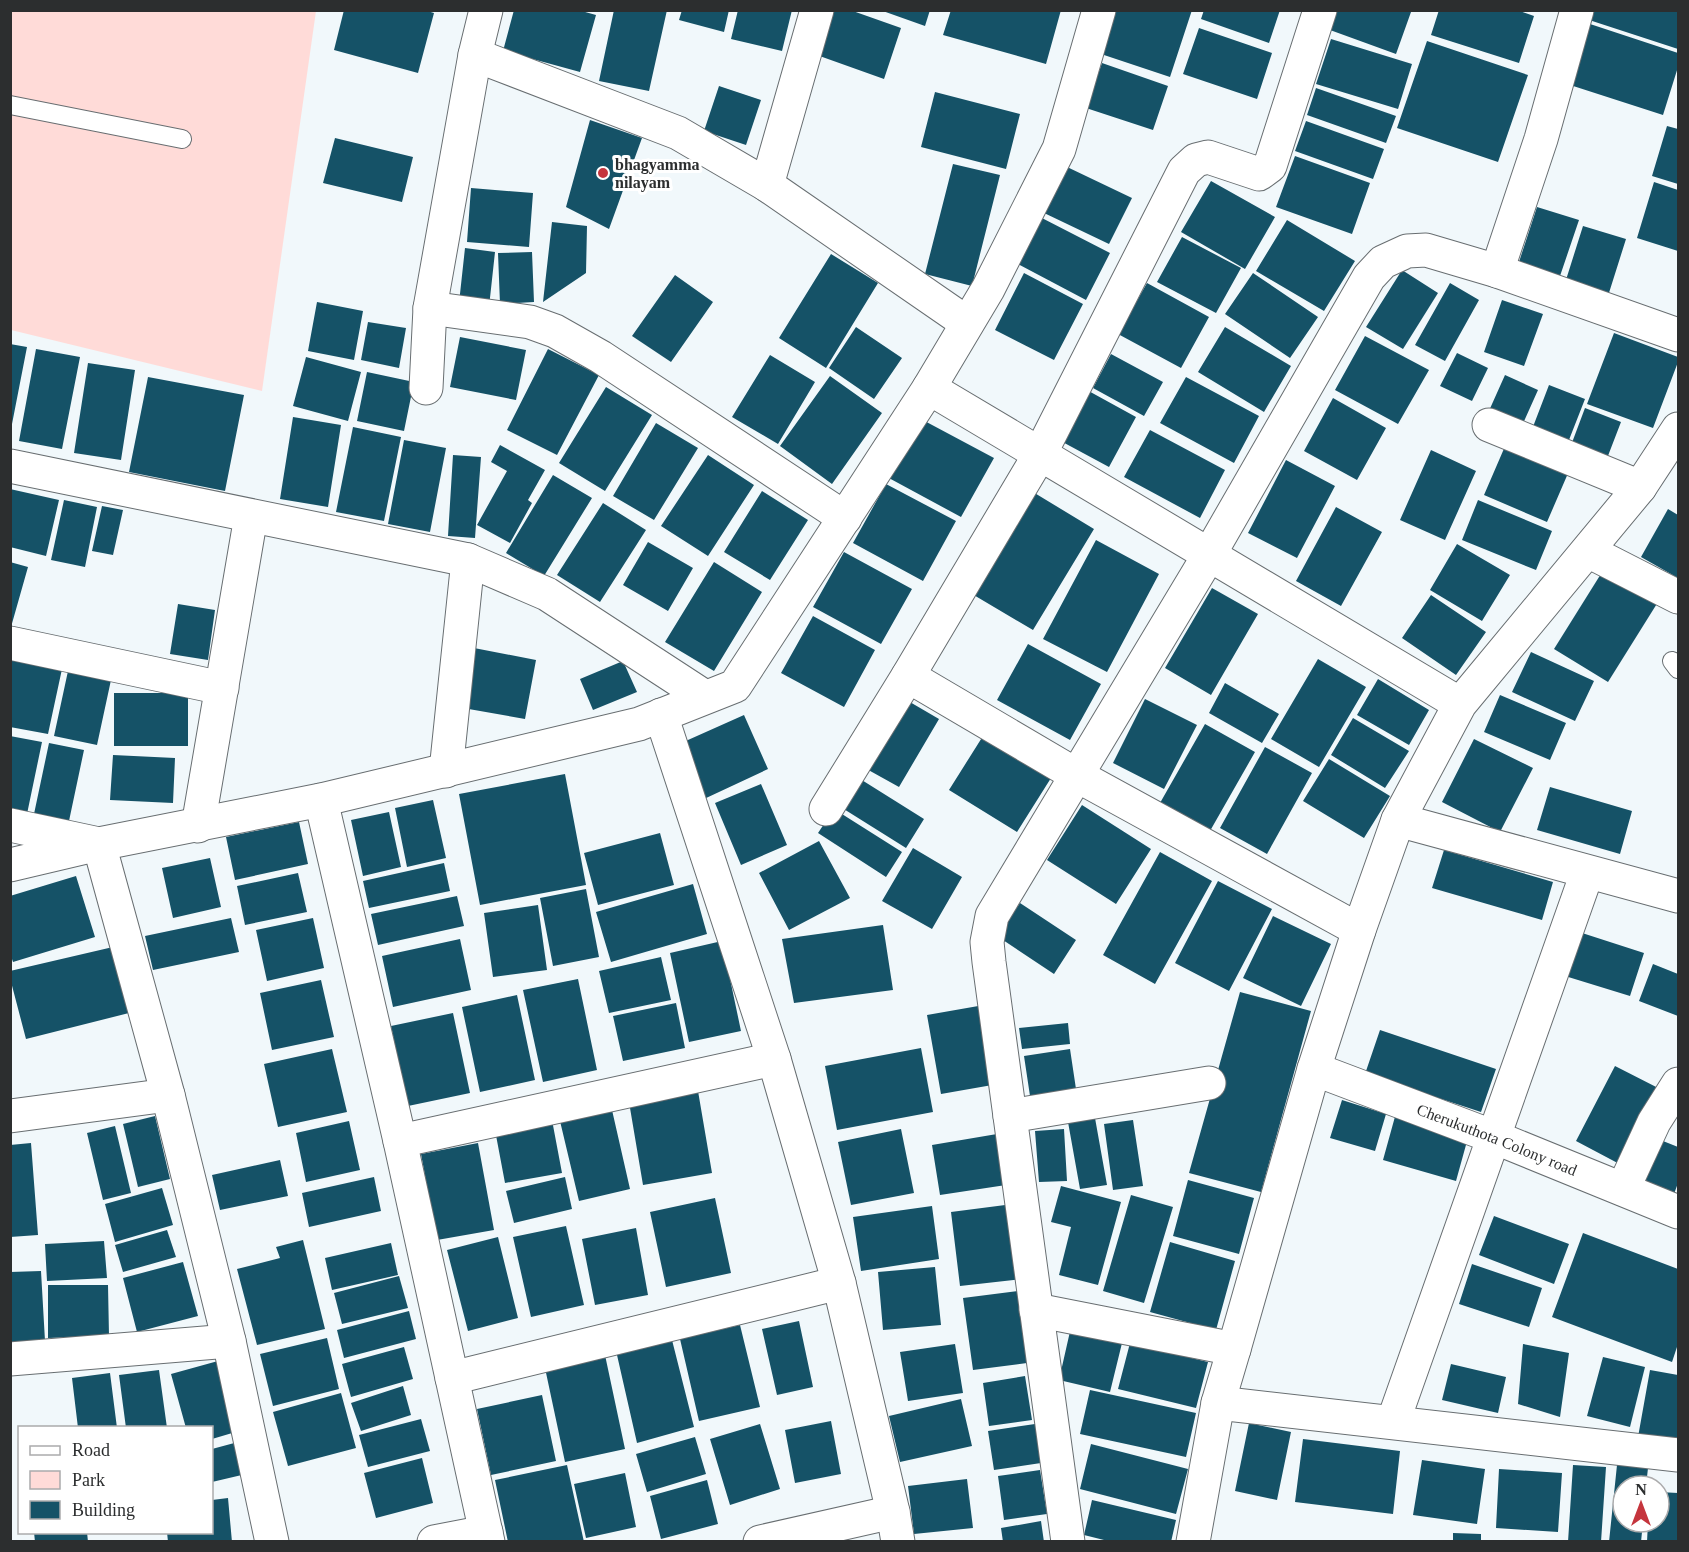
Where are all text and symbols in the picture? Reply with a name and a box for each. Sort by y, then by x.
place label: bhagyamma nilayam [615,156,699,192]
marker: bhagyamma nilayam [596,166,610,180]
street label: Cherukuthota Colony road [1414,1101,1579,1179]
legend [18,1426,213,1534]
text: Road [72,1440,110,1460]
text: Park [72,1470,105,1490]
north arrow [1611,1474,1671,1534]
text: N [1635,1481,1647,1498]
text: Building [72,1500,135,1520]

